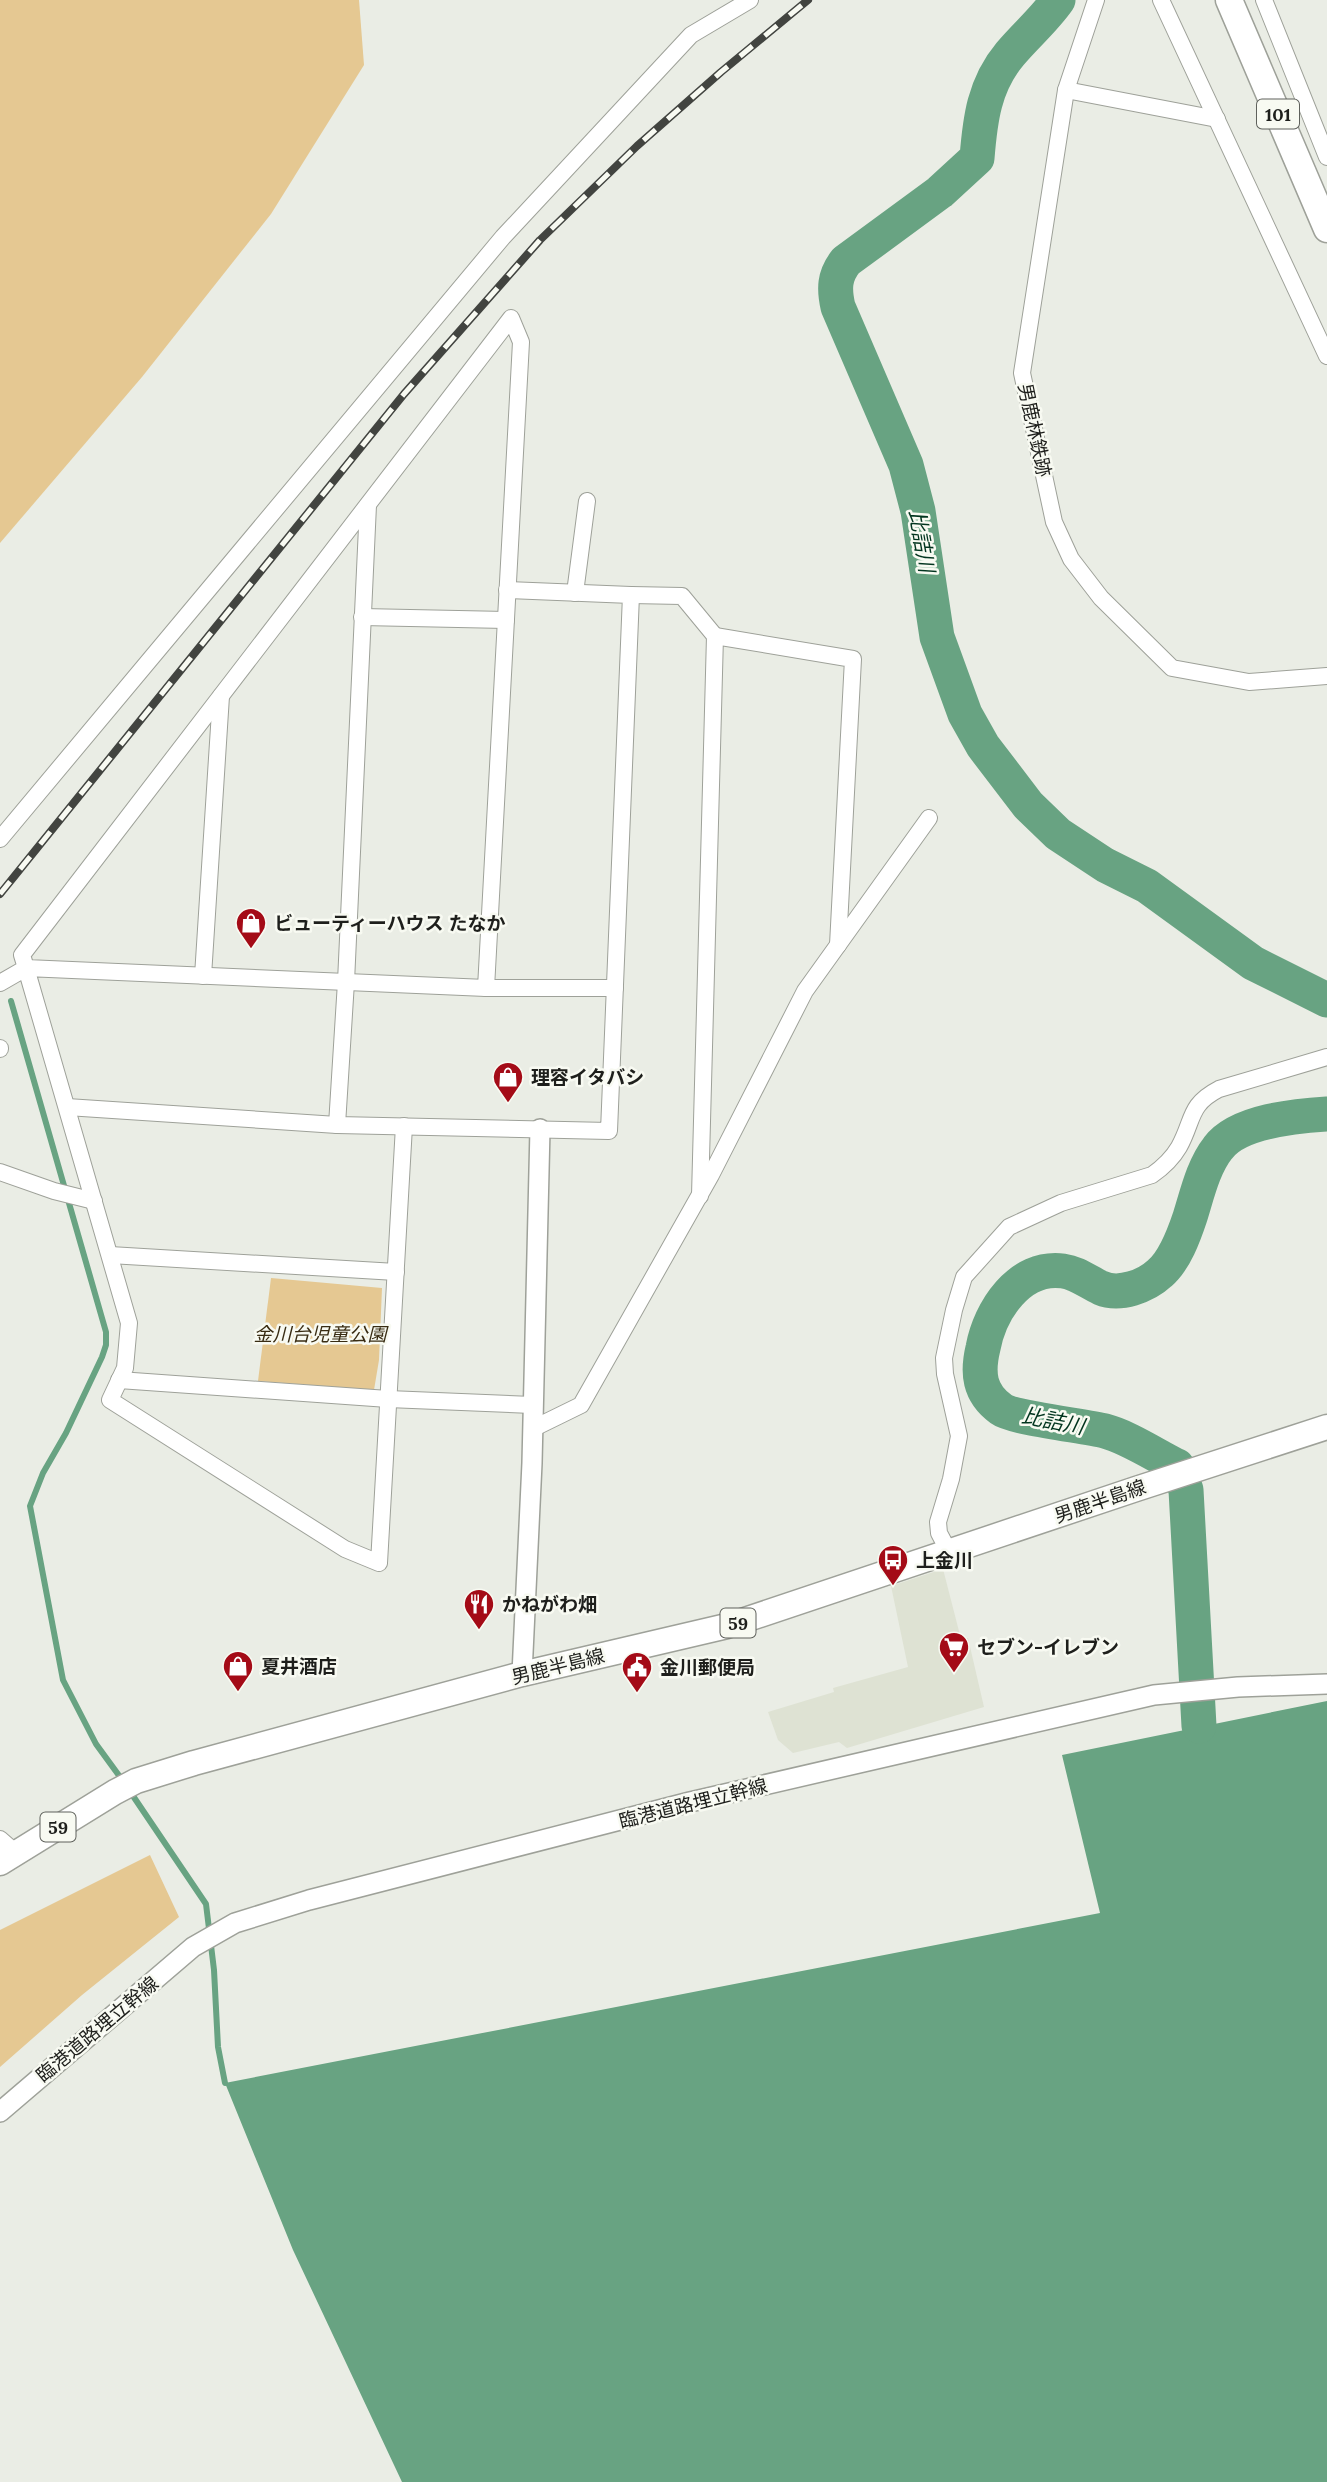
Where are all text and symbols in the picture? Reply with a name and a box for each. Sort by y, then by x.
road number: 101 [1257,100,1299,128]
street label: 男鹿林鉄跡 [1013,381,1057,479]
water label: 比詰川 [903,508,941,576]
shop icon: ビューティーハウス たなか [234,906,268,950]
place label: ビューティーハウス たなか [274,911,505,935]
shop icon: 理容イタバシ [491,1060,525,1104]
place label: 理容イタバシ [531,1065,644,1089]
park label: 金川台児童公園 [253,1322,389,1346]
water label: 比詰川 [1020,1402,1088,1441]
street label: 男鹿半島線 [1051,1474,1149,1528]
bus stop icon: 上金川 [876,1543,910,1587]
place label: 上金川 [916,1548,973,1572]
restaurant icon: かねがわ畑 [462,1587,496,1631]
place label: かねがわ畑 [502,1592,597,1616]
road number: 59 [720,1608,756,1638]
supermarket icon: セブン-イレブン [937,1630,971,1674]
place label: セブン-イレブン [977,1635,1119,1659]
street label: 男鹿半島線 [509,1643,607,1689]
shop icon: 夏井酒店 [221,1649,255,1693]
public building icon: 金川郵便局 [620,1650,654,1694]
place label: 夏井酒店 [261,1654,337,1678]
place label: 金川郵便局 [660,1655,755,1679]
street label: 臨港道路埋立幹線 [616,1773,770,1833]
road number: 59 [41,1812,76,1842]
street label: 臨港道路埋立幹線 [31,1971,163,2087]

